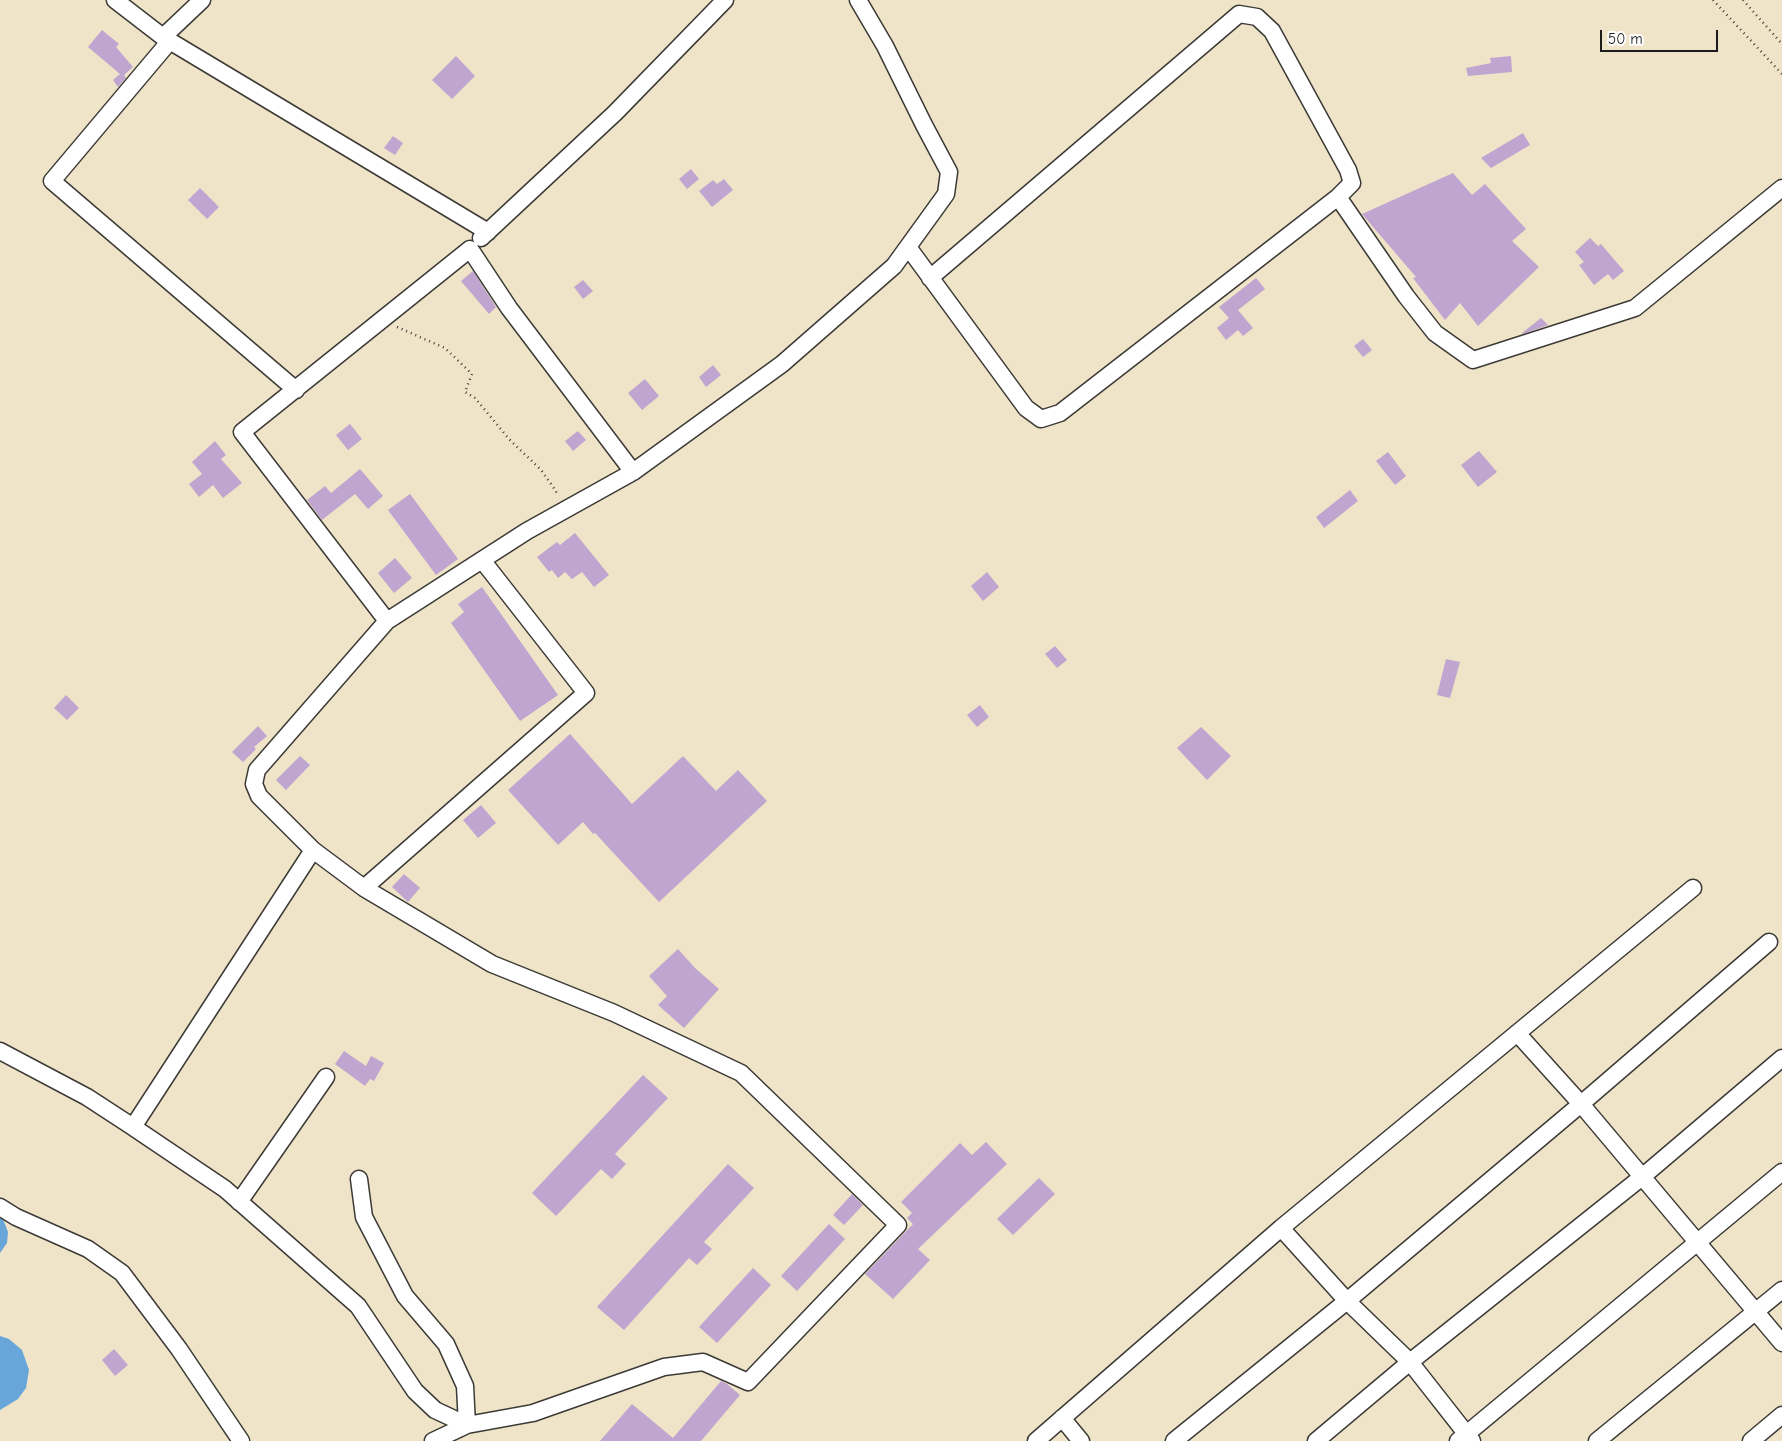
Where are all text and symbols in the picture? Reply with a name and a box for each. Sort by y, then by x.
scale bar [1602,20,1720,52]
text: 50 m [1608,30,1643,48]

